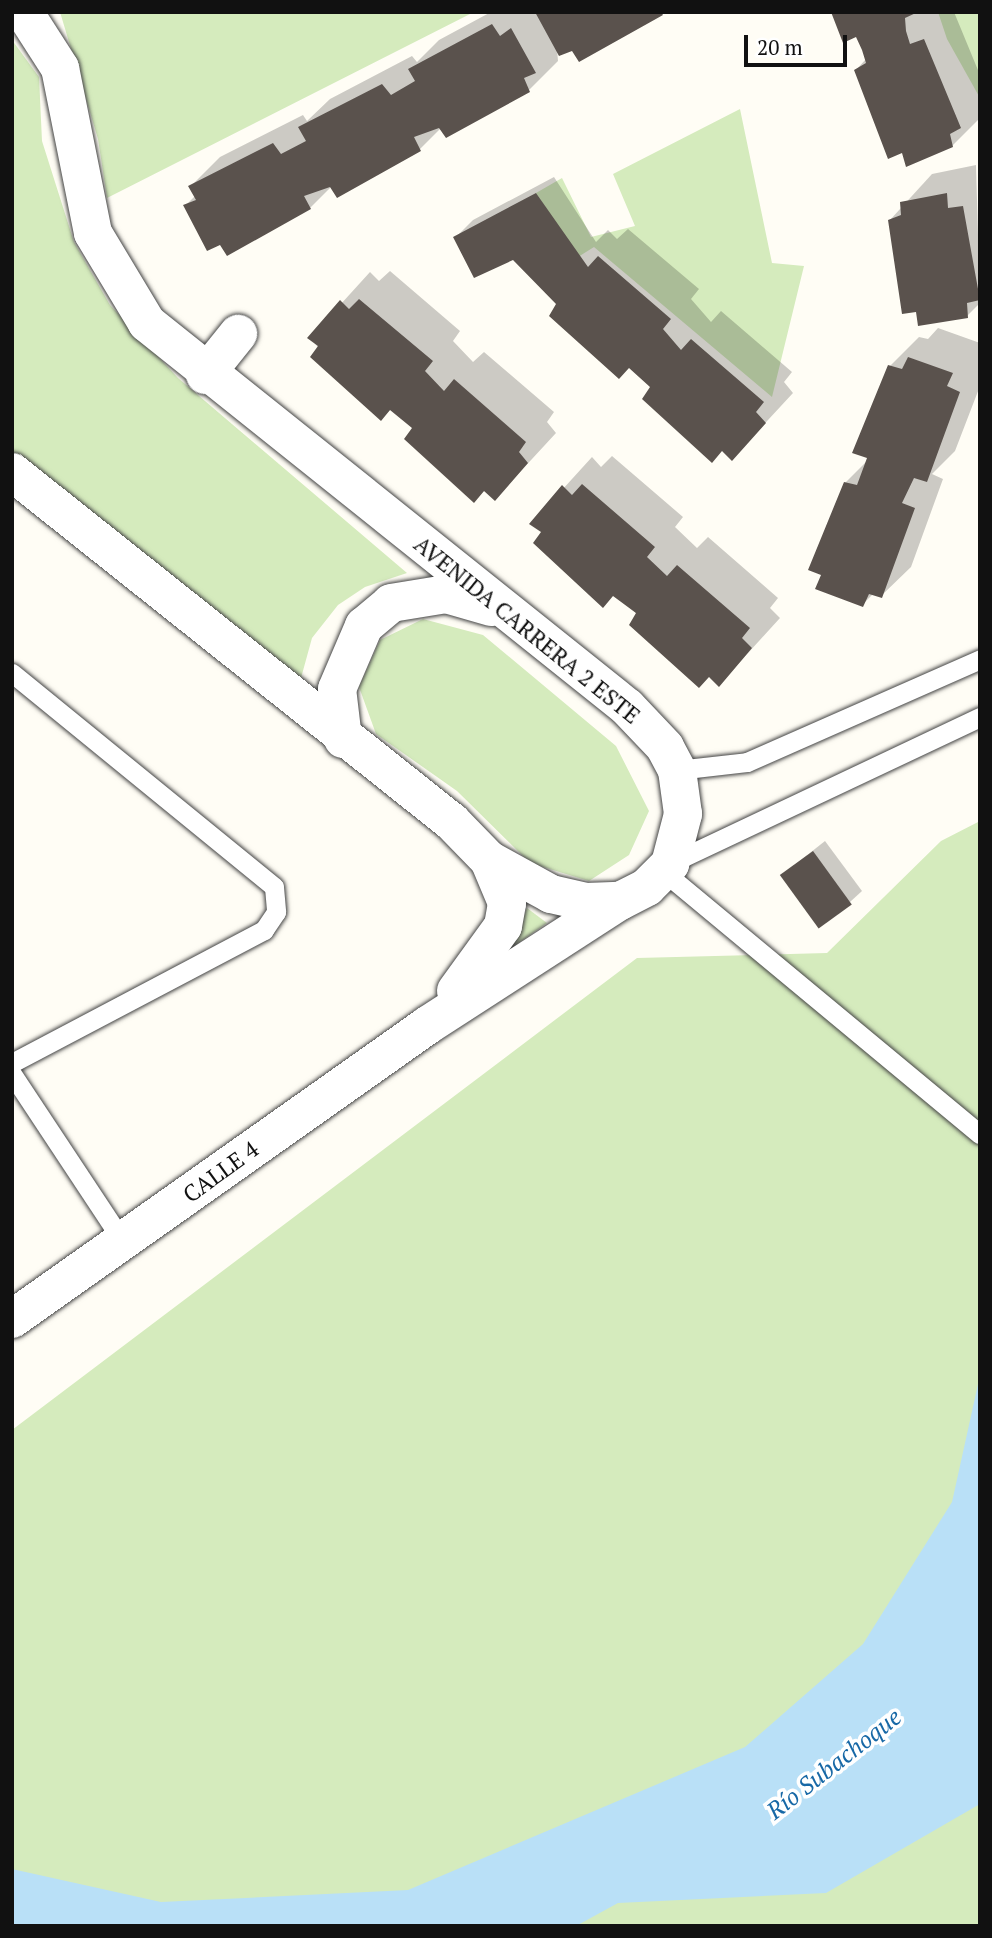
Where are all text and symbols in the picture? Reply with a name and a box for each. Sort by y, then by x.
scale bar [747,21,850,65]
text: 20 m [757,33,803,61]
street label: AVENIDA CARRERA 2 ESTE [408,530,646,730]
street label: CALLE 4 [178,1135,264,1209]
water label: Río Subachoque [761,1703,907,1825]

